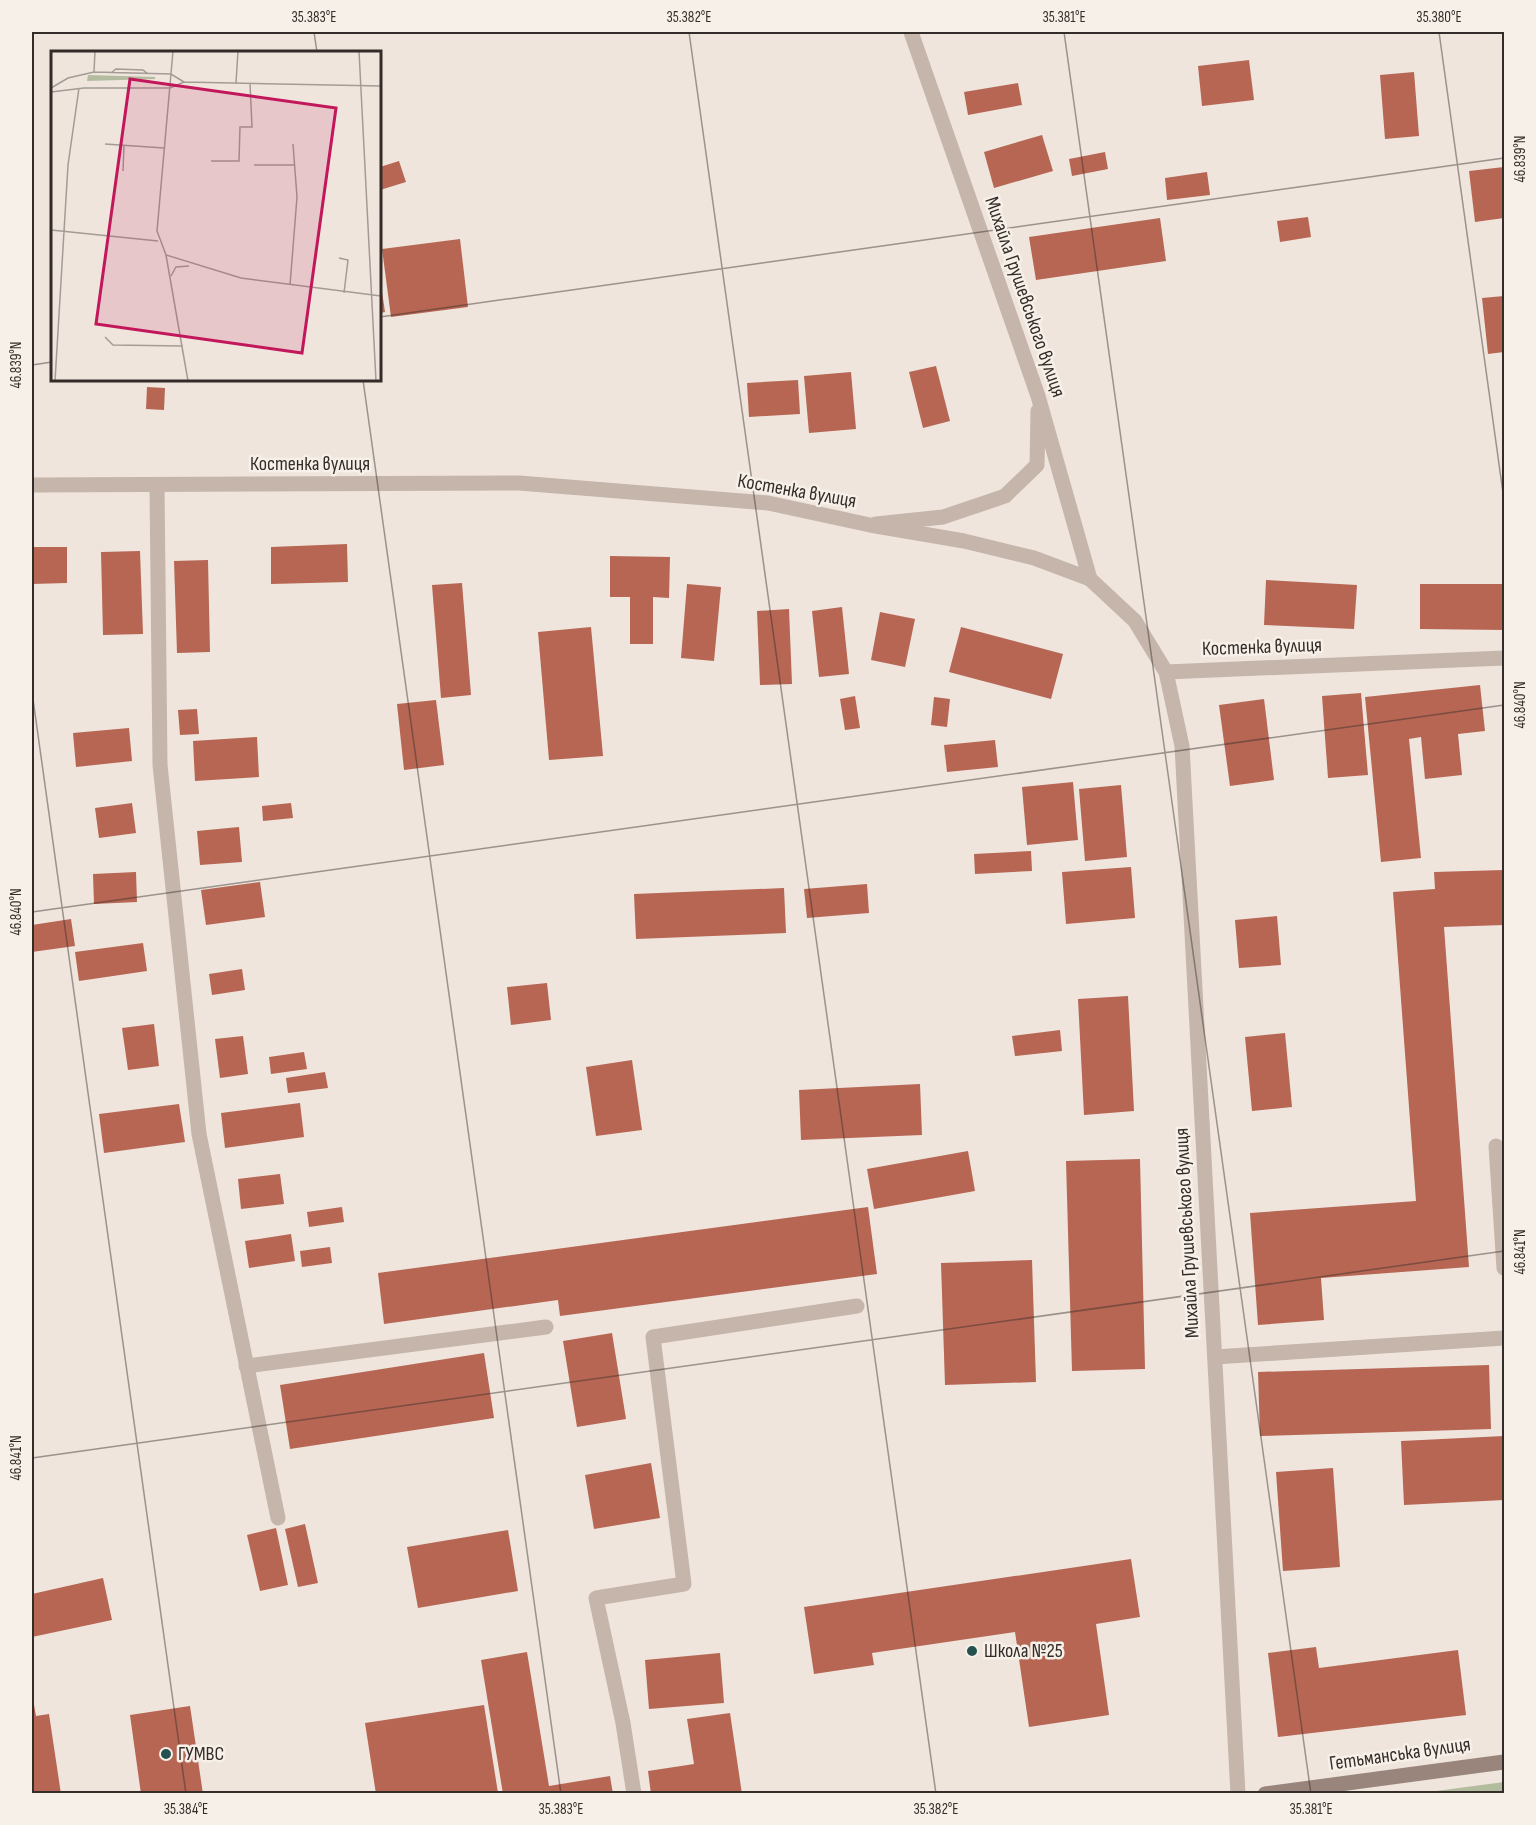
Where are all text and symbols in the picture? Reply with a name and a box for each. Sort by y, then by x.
text: 35.383°E [292,8,336,27]
text: 35.382°E [666,8,712,27]
text: 35.381°E [1042,8,1086,27]
text: 35.380°E [1416,8,1462,27]
inset map [51,51,381,381]
text: 46.839°N [1511,136,1530,182]
street label: Михайла Грушевського вулиця [979,194,1071,400]
text: 46.839°N [7,342,26,388]
street label: Костенка вулиця [250,452,370,476]
street label: Костенка вулиця [736,469,858,513]
street label: Костенка вулиця [1202,633,1322,661]
text: 46.840°N [1511,681,1530,729]
text: 46.840°N [7,888,26,936]
street label: Михайла Грушевського вулиця [1170,1127,1204,1339]
text: 46.841°N [1511,1229,1530,1275]
text: 46.841°N [7,1435,26,1481]
place label: Школа №25 [984,1639,1063,1663]
marker: Школа №25 [965,1644,979,1658]
street label: Гетьманська вулиця [1328,1732,1472,1776]
place label: ГУМВС [178,1742,224,1766]
marker: ГУМВС [159,1747,173,1761]
text: 35.384°E [164,1800,208,1819]
text: 35.383°E [539,1800,583,1819]
text: 35.382°E [913,1800,959,1819]
text: 35.381°E [1289,1800,1333,1819]

